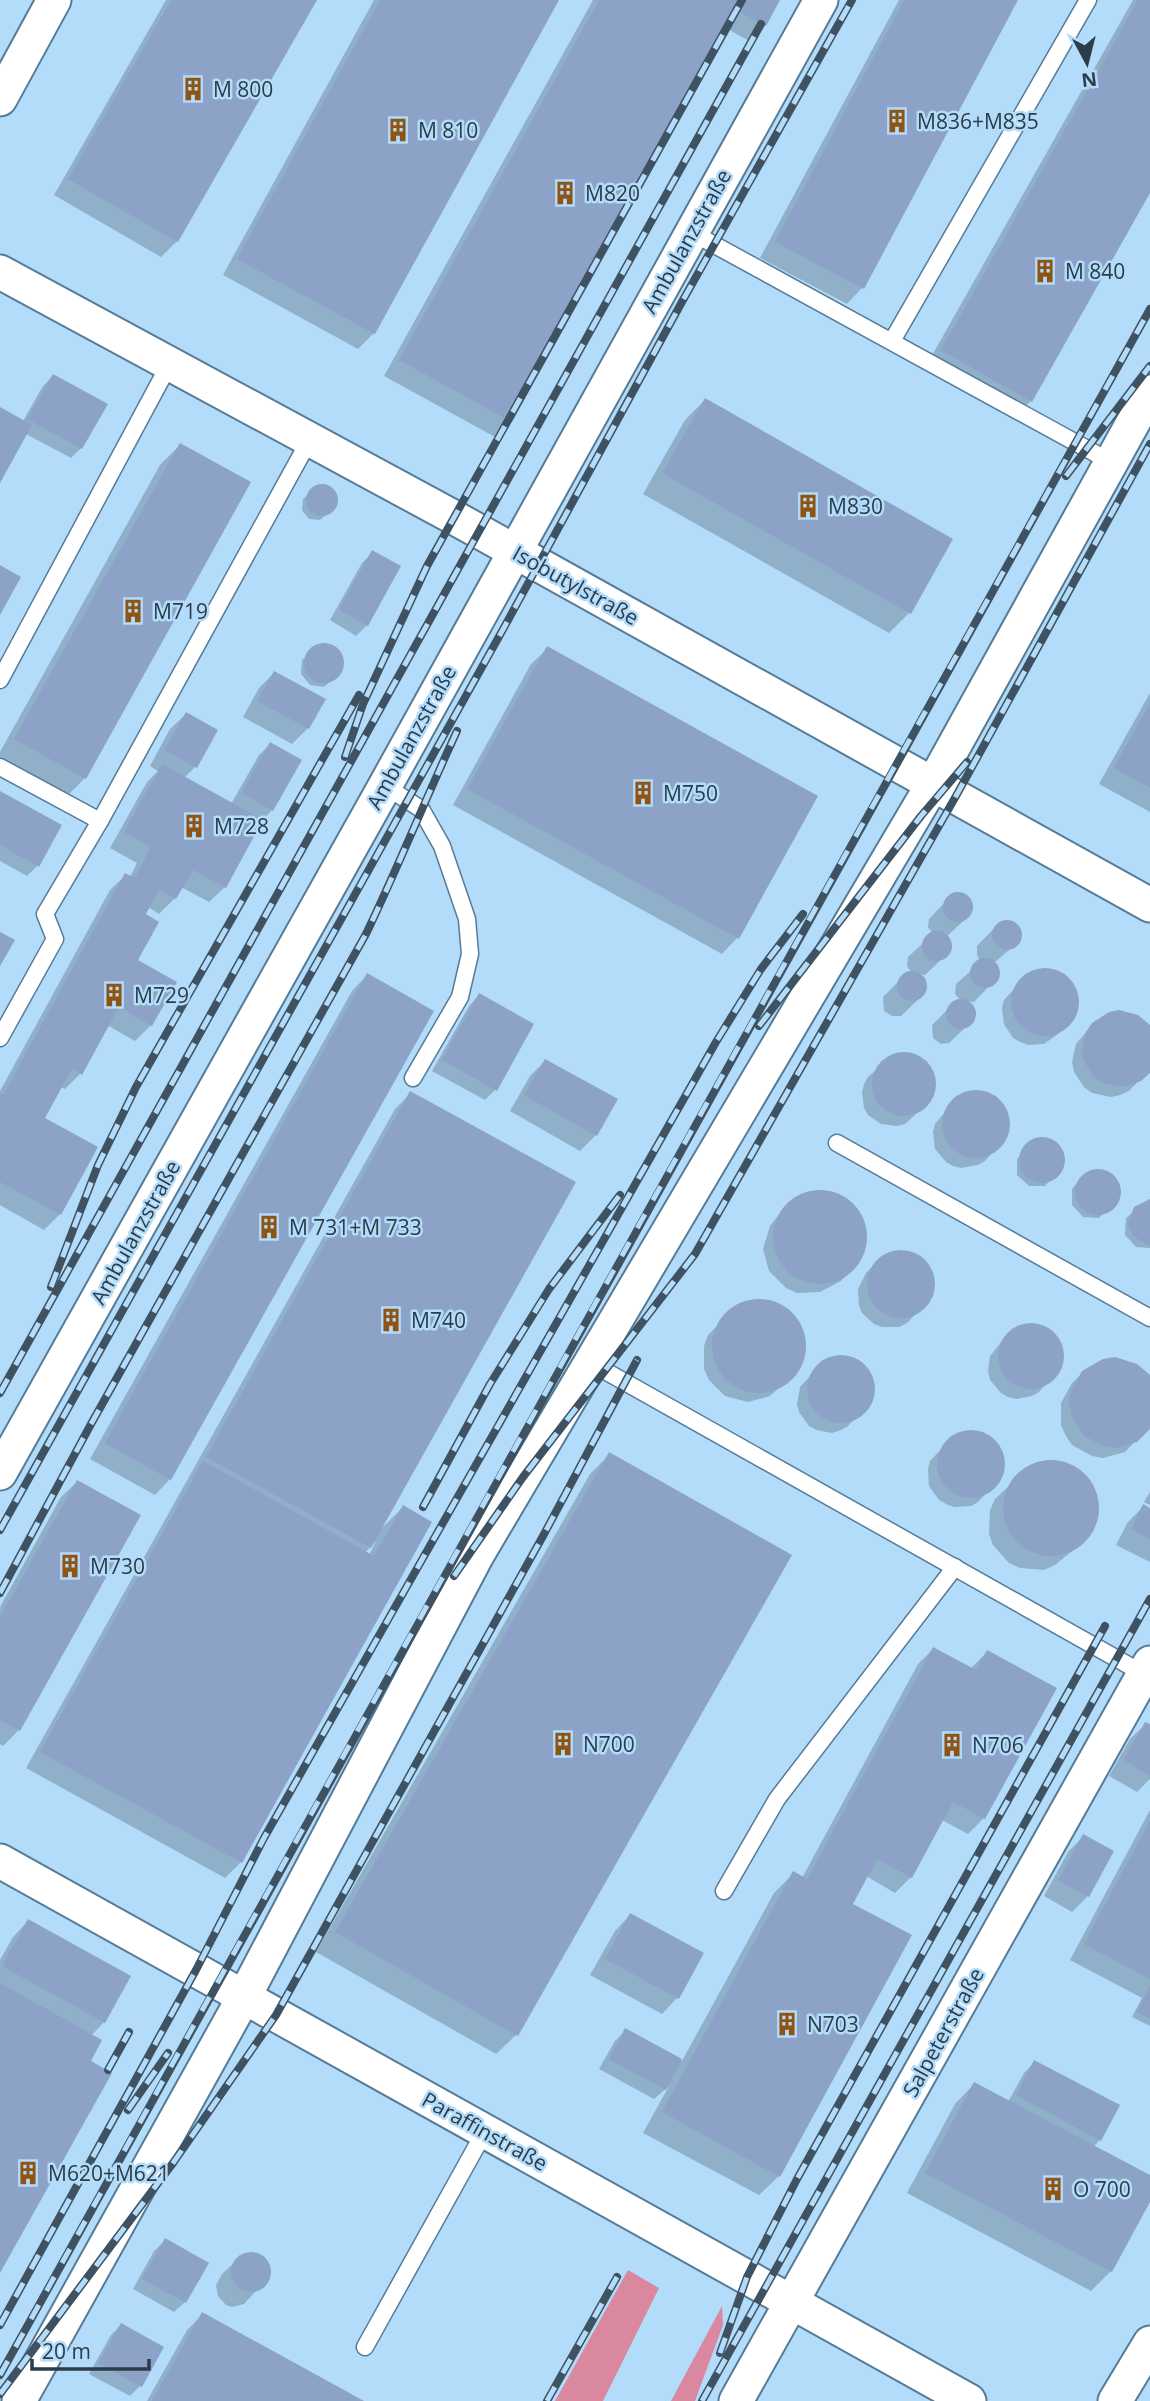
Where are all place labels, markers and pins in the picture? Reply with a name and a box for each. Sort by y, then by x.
building icon: M 800 [179,75,207,103]
place label: M 800 [213,75,273,103]
building icon: M836+M835 [883,107,911,135]
place label: M836+M835 [917,107,1039,135]
building icon: M 810 [384,116,412,144]
place label: M 810 [418,116,478,144]
building icon: M820 [551,179,579,207]
place label: M820 [585,179,640,207]
building icon: M 840 [1031,257,1059,285]
place label: M 840 [1065,257,1125,285]
building icon: M830 [794,492,822,520]
place label: M830 [828,492,883,520]
building icon: M719 [119,597,147,625]
place label: M719 [153,597,208,625]
building icon: M750 [629,779,657,807]
place label: M750 [663,779,718,807]
building icon: M728 [180,812,208,840]
place label: M728 [214,812,269,840]
building icon: M729 [100,981,128,1009]
place label: M729 [134,981,189,1009]
building icon: M 731+M 733 [255,1213,283,1241]
place label: M 731+M 733 [289,1213,422,1241]
building icon: M740 [377,1306,405,1334]
place label: M740 [411,1306,466,1334]
building icon: M730 [56,1552,84,1580]
place label: M730 [90,1552,145,1580]
building icon: N700 [549,1730,577,1758]
place label: N700 [583,1730,635,1758]
building icon: N706 [938,1731,966,1759]
place label: N706 [972,1731,1024,1759]
building icon: N703 [773,2010,801,2038]
place label: N703 [807,2010,859,2038]
building icon: M620+M621 [14,2159,42,2187]
place label: M620+M621 [48,2159,170,2187]
building icon: O 700 [1039,2175,1067,2203]
place label: O 700 [1073,2175,1131,2203]

